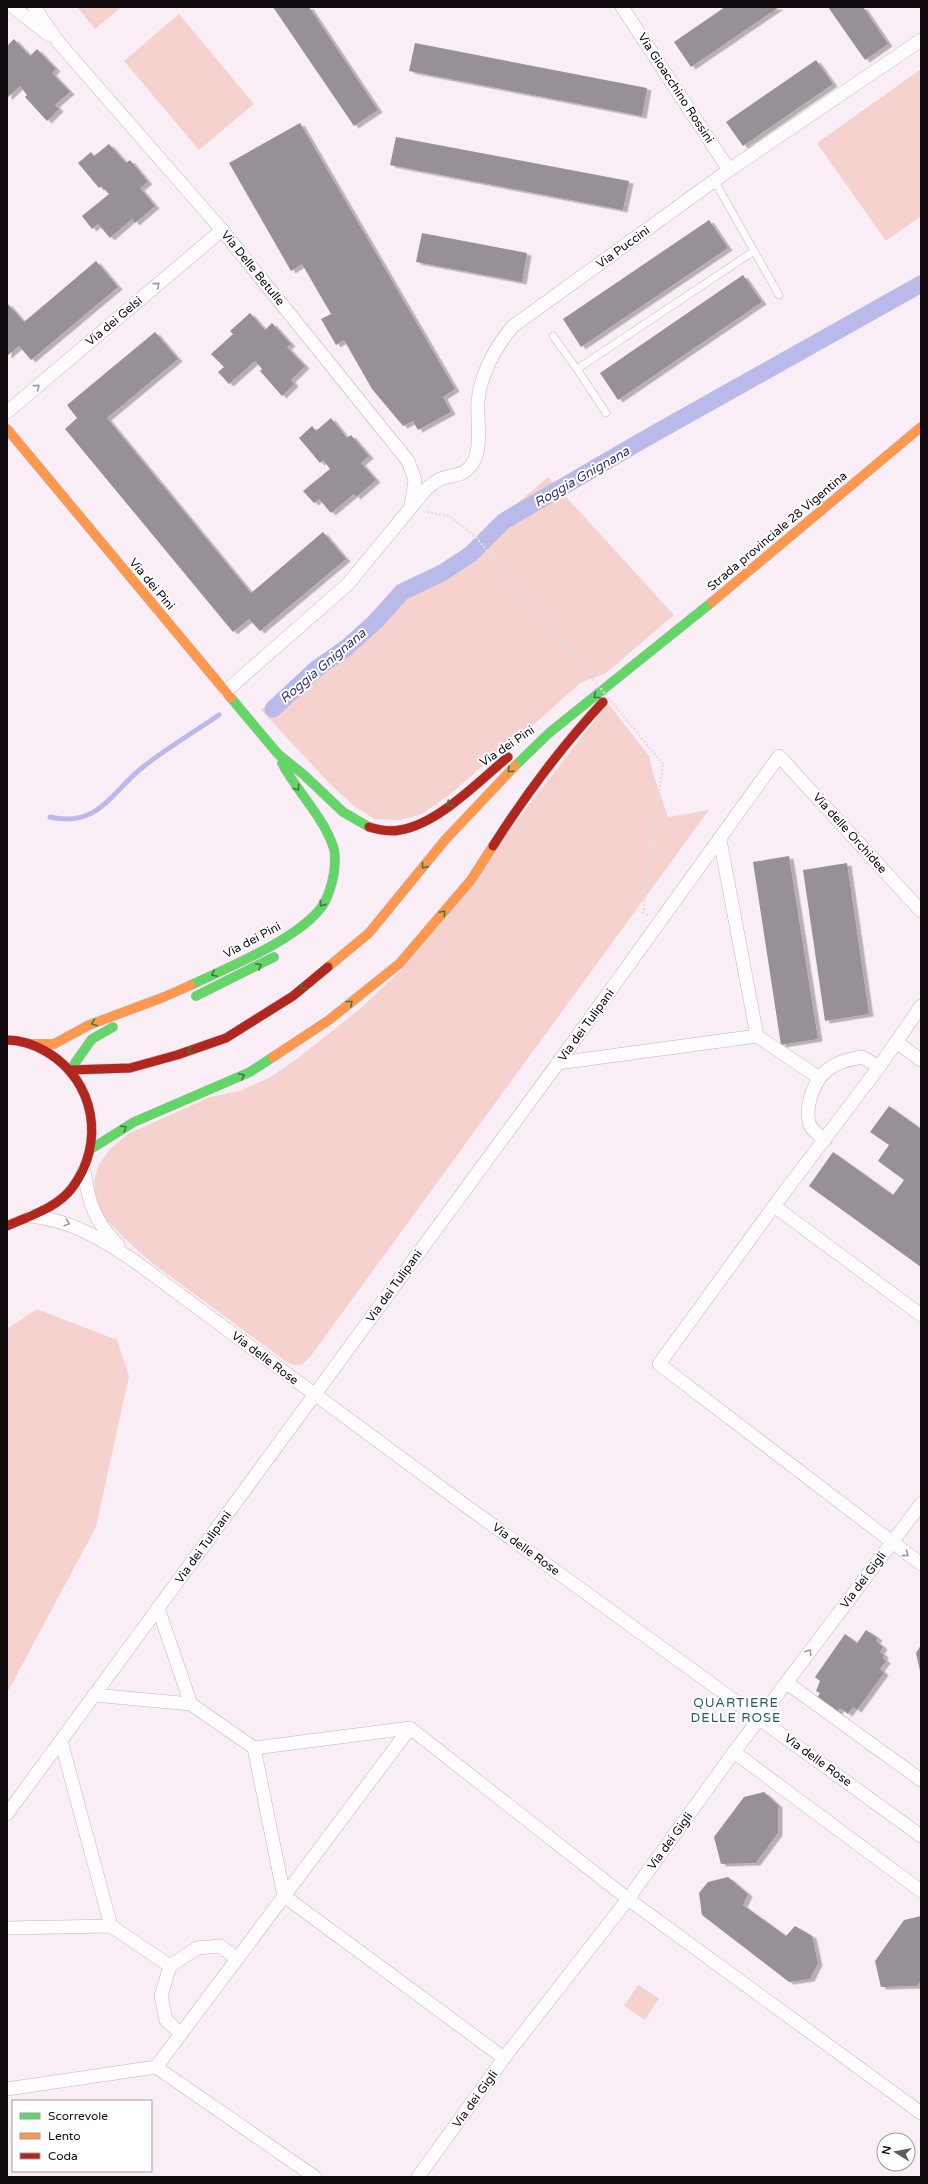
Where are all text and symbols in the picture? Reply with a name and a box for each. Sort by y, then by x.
street label: Via Gioacchino Rossini [635,30,717,146]
street label: Via Puccini [594,223,652,271]
street label: Via Delle Betulle [219,228,288,308]
one-way arrow [153,282,160,289]
street label: Via dei Gelsi [83,293,145,349]
one-way arrow [32,384,39,391]
water label: Roggia Gnignana [532,443,633,511]
street label: Strada provinciale 28 Vigentina [704,468,850,594]
street label: Via dei Pini [126,555,178,613]
water label: Roggia Gnignana [277,625,370,707]
one-way arrow [593,691,600,698]
street label: Via dei Pini [477,723,537,769]
one-way arrow [508,765,515,772]
one-way arrow [292,784,299,791]
street label: Via delle Orchidee [810,790,890,876]
one-way arrow [446,800,453,807]
one-way arrow [421,862,428,869]
one-way arrow [320,900,327,907]
one-way arrow [438,910,445,917]
street label: Via dei Pini [221,919,283,961]
one-way arrow [255,963,262,971]
one-way arrow [211,969,218,977]
one-way arrow [300,983,307,990]
street label: Via dei Tulipani [555,986,617,1064]
one-way arrow [345,1001,353,1008]
one-way arrow [90,1019,97,1027]
one-way arrow [187,1046,194,1054]
one-way arrow [238,1073,246,1081]
one-way arrow [120,1126,127,1133]
one-way arrow [64,1218,71,1227]
street label: Via dei Tulipani [363,1247,425,1325]
street label: Via delle Rose [229,1328,301,1388]
street label: Via dei Tulipani [172,1508,234,1586]
street label: Via delle Rose [490,1520,563,1578]
street label: Via dei Gigli [837,1549,889,1611]
one-way arrow [902,1549,909,1556]
one-way arrow [804,1649,811,1656]
district label: QUARTIERE DELLE ROSE [691,1695,781,1726]
street label: Via delle Rose [782,1731,855,1789]
street label: Via dei Gigli [645,1810,695,1872]
street label: Via dei Gigli [450,2068,500,2130]
legend [12,2100,152,2172]
text: Scorrevole [48,2109,108,2123]
text: Lento [48,2129,81,2143]
north arrow [876,2132,916,2172]
text: N [879,2145,894,2156]
text: Coda [48,2149,78,2163]

